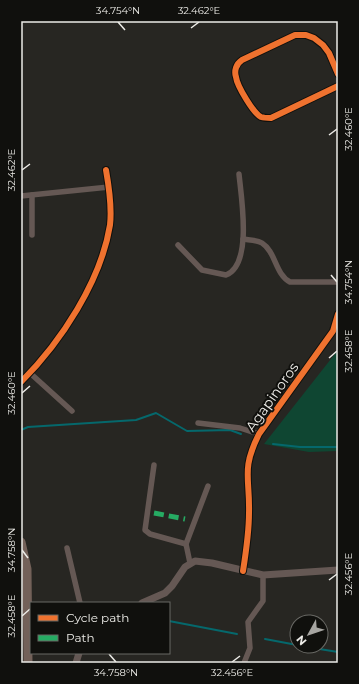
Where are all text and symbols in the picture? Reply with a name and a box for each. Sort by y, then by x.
text: 34.754°N [96,4,140,17]
text: 32.462°E [178,4,221,17]
text: 32.460°E [342,107,355,151]
text: 32.462°E [5,148,18,191]
text: 34.754°N [342,260,355,304]
text: 32.458°E [342,329,355,372]
street label: Agapinoros [242,359,303,435]
text: 32.460°E [5,371,18,415]
text: 34.758°N [5,528,18,572]
text: 32.456°E [342,553,355,595]
text: 32.458°E [5,594,18,637]
legend [30,602,170,654]
text: Cycle path [66,610,129,625]
north arrow [289,614,329,654]
text: Path [66,630,95,645]
text: N [293,633,310,648]
text: 34.758°N [94,666,138,679]
text: 32.456°E [211,666,253,679]

